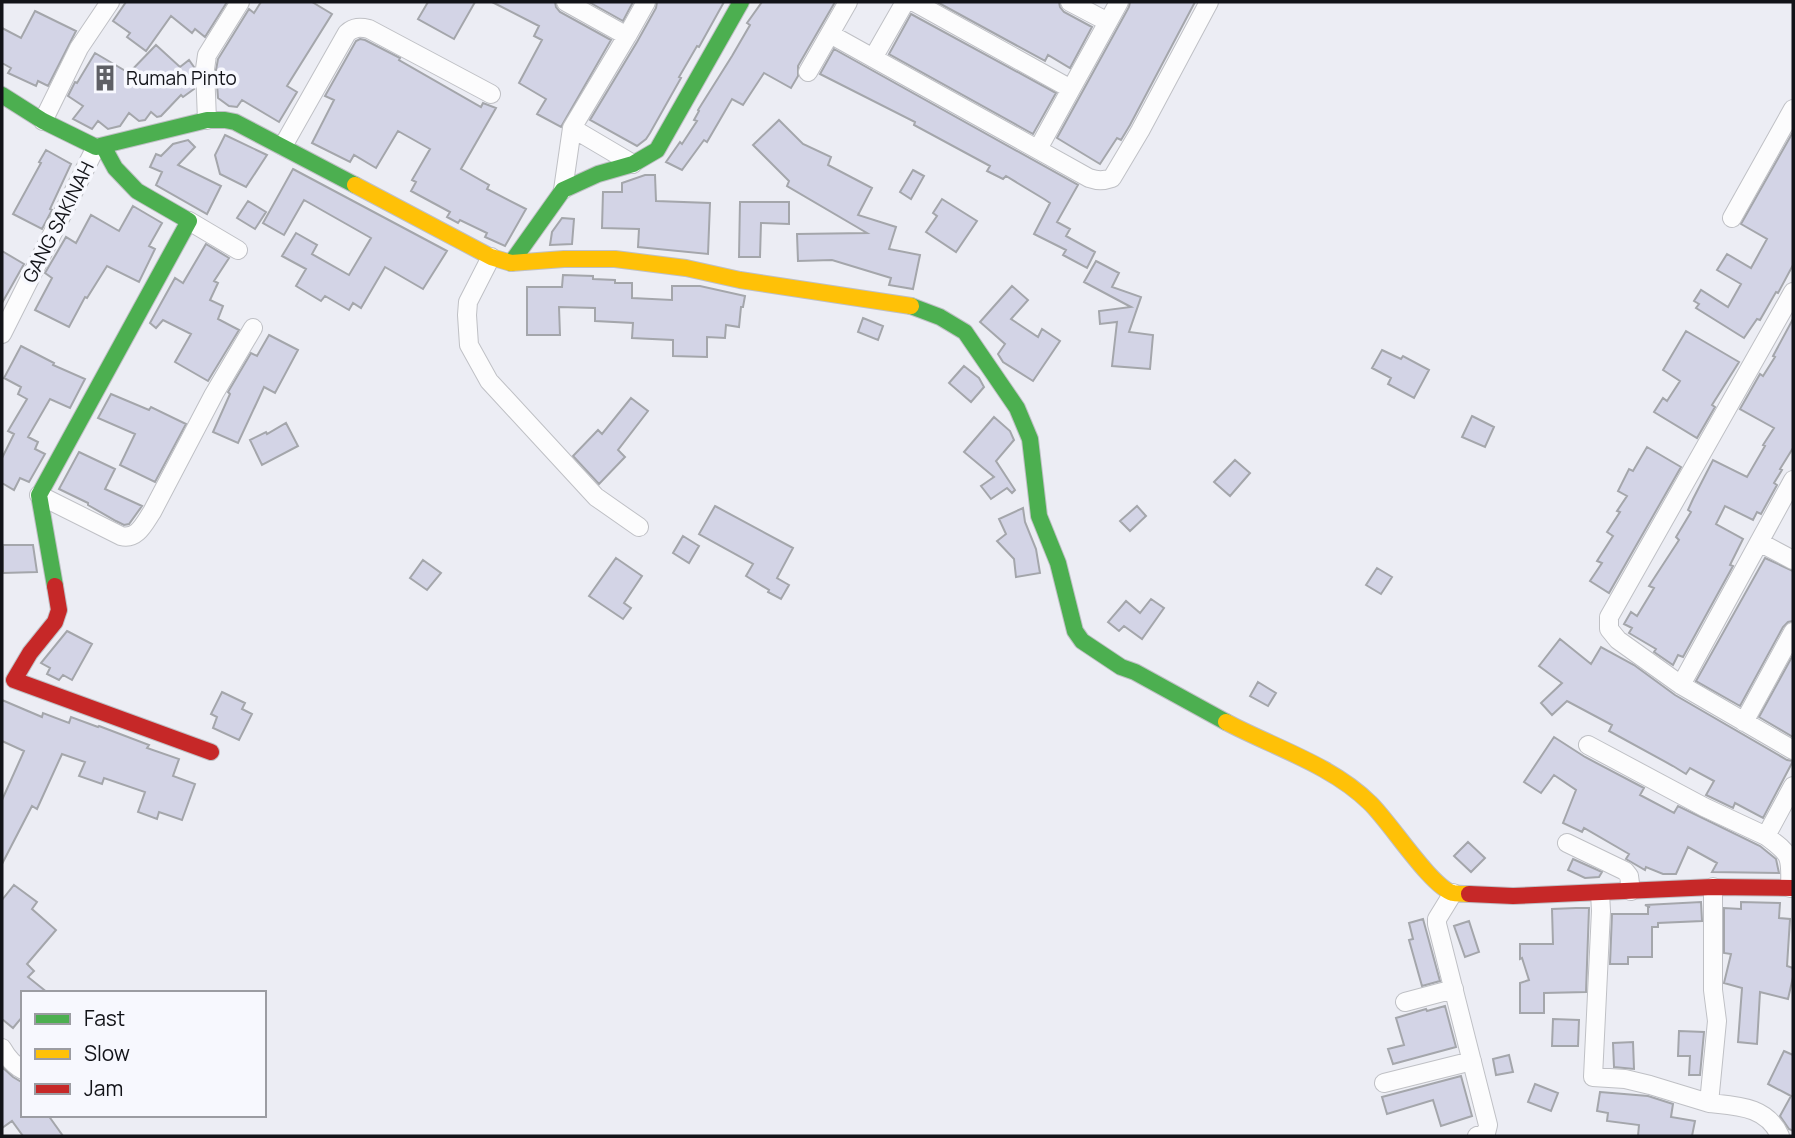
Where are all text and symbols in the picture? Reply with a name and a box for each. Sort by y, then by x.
building icon: Rumah Pinto [90,63,120,93]
place label: Rumah Pinto [126,65,237,91]
street label: GANG SAKINAH [16,157,100,287]
legend [21,991,266,1117]
text: Fast [84,1004,125,1032]
text: Slow [84,1039,130,1067]
text: Jam [84,1074,123,1102]

